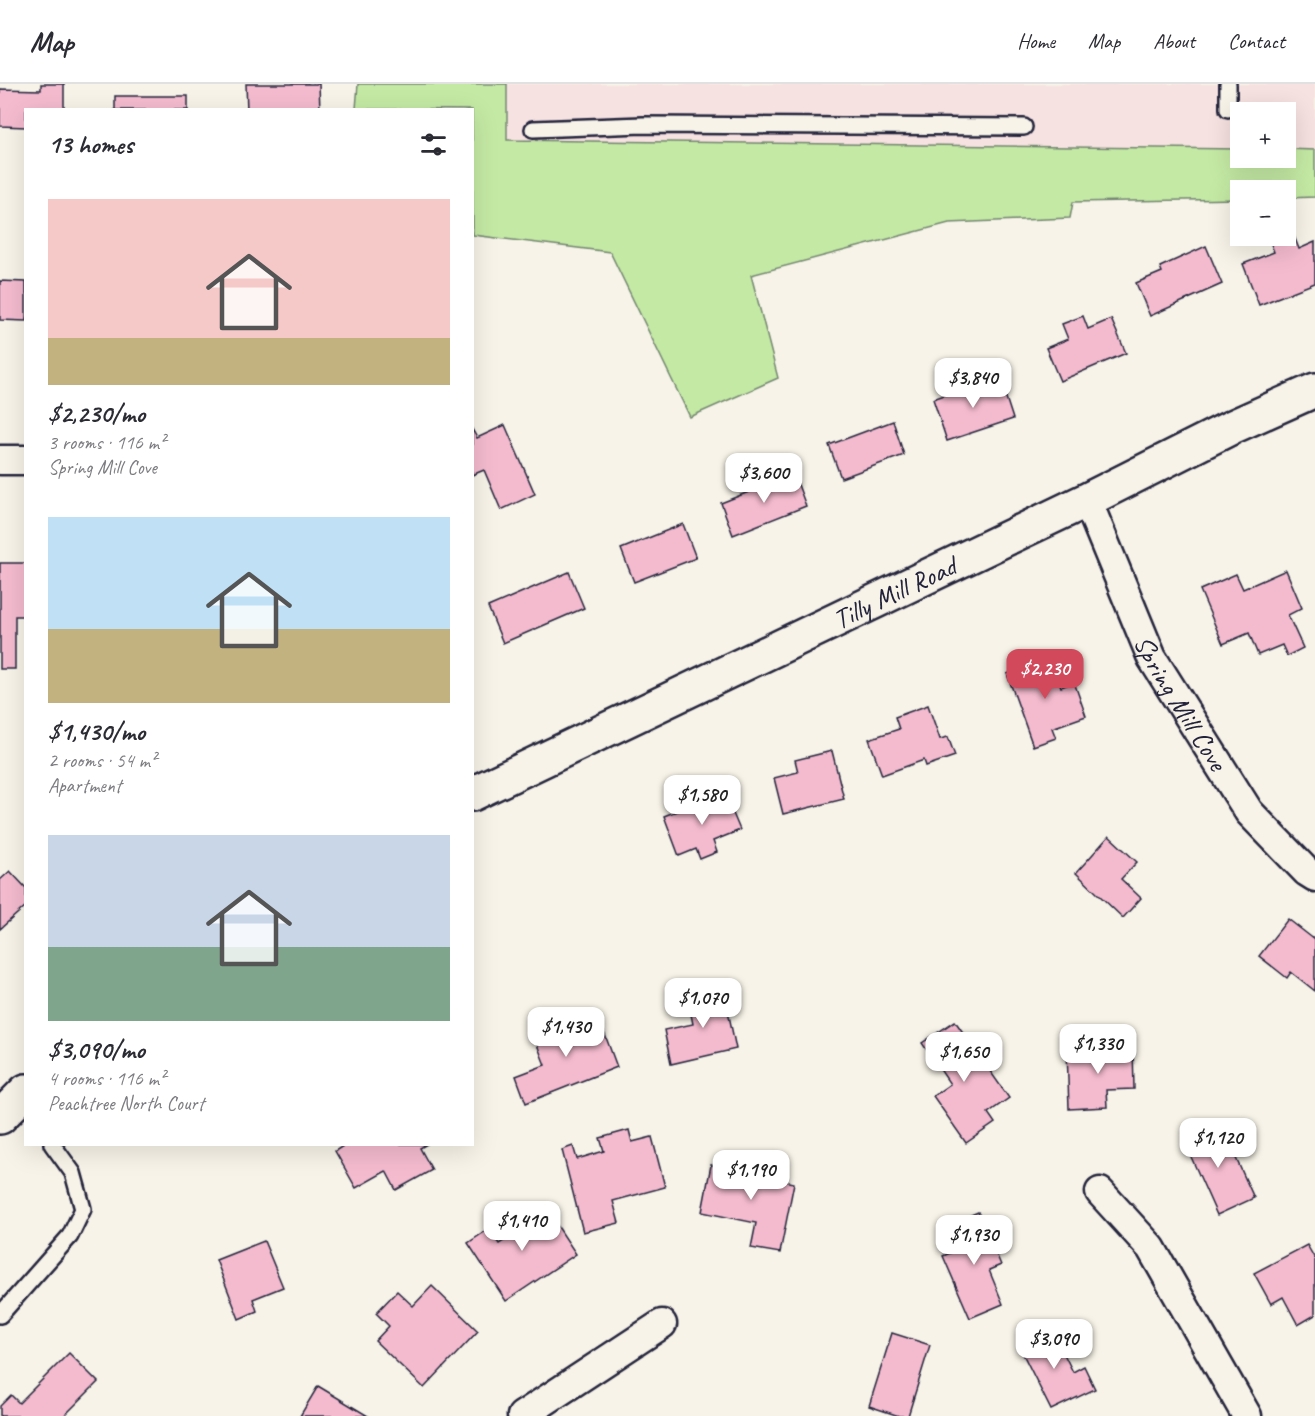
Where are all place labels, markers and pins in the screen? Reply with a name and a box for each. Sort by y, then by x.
pin: $3,840 [924,358,1022,409]
pin: $3,600 [715,453,813,504]
pin: $2,230 [996,649,1094,700]
pin: $1,580 [653,775,751,826]
pin: $1,070 [654,978,752,1029]
pin: $1,430 [517,1007,615,1058]
pin: $1,330 [1049,1024,1147,1075]
pin: $1,650 [915,1032,1013,1083]
pin: $1,120 [1169,1118,1267,1169]
pin: $1,190 [702,1150,800,1201]
pin: $1,410 [473,1201,571,1252]
pin: $1,930 [925,1215,1023,1266]
pin: $3,090 [1005,1319,1103,1370]

